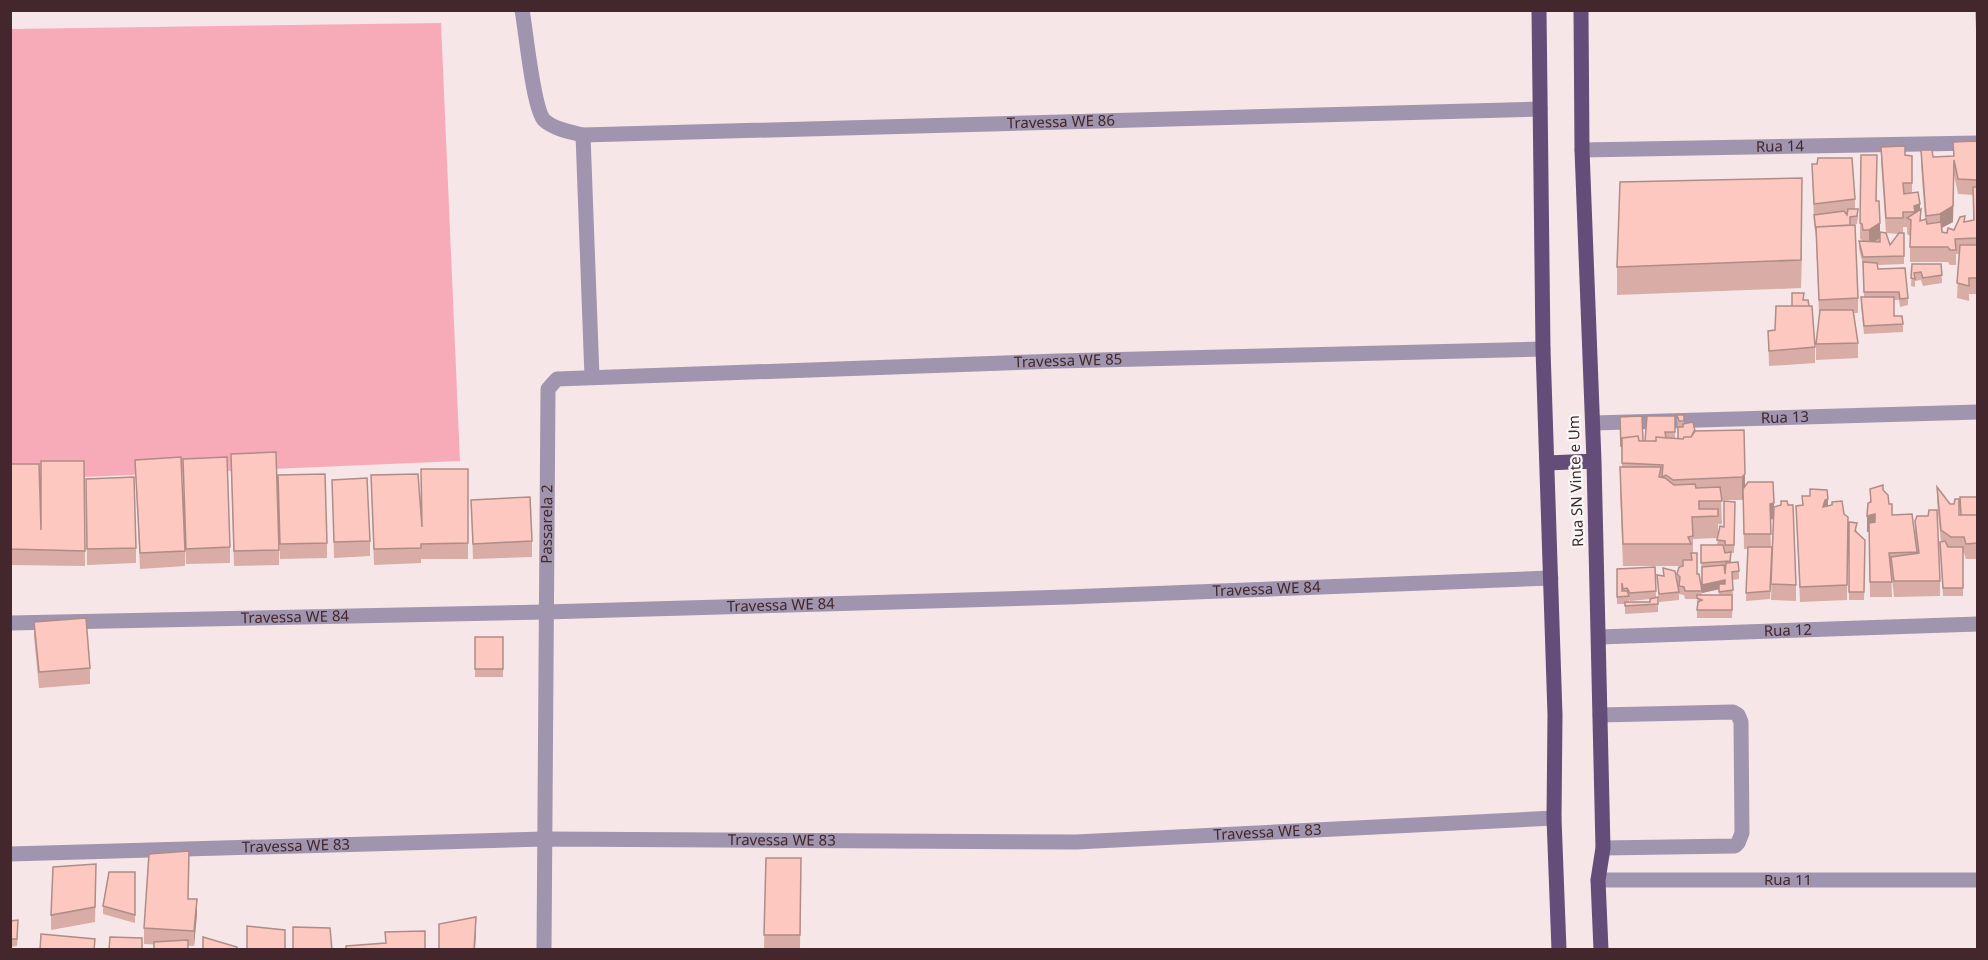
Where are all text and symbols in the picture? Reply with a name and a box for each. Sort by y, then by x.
street label: Travessa WE 86 [1007,110,1115,132]
street label: Rua 14 [1756,135,1805,156]
street label: Travessa WE 85 [1014,348,1122,372]
street label: Rua 13 [1761,406,1809,427]
street label: Rua SN Vinte e Um [1563,415,1587,547]
street label: Passarela 2 [536,484,556,564]
street label: Travessa WE 84 [1212,576,1321,600]
street label: Travessa WE 84 [726,593,835,616]
street label: Travessa WE 84 [241,605,350,627]
street label: Rua 12 [1763,619,1812,640]
street label: Travessa WE 83 [1213,819,1322,844]
street label: Travessa WE 83 [728,829,836,850]
street label: Travessa WE 83 [242,833,350,856]
street label: Rua 11 [1764,869,1812,889]

